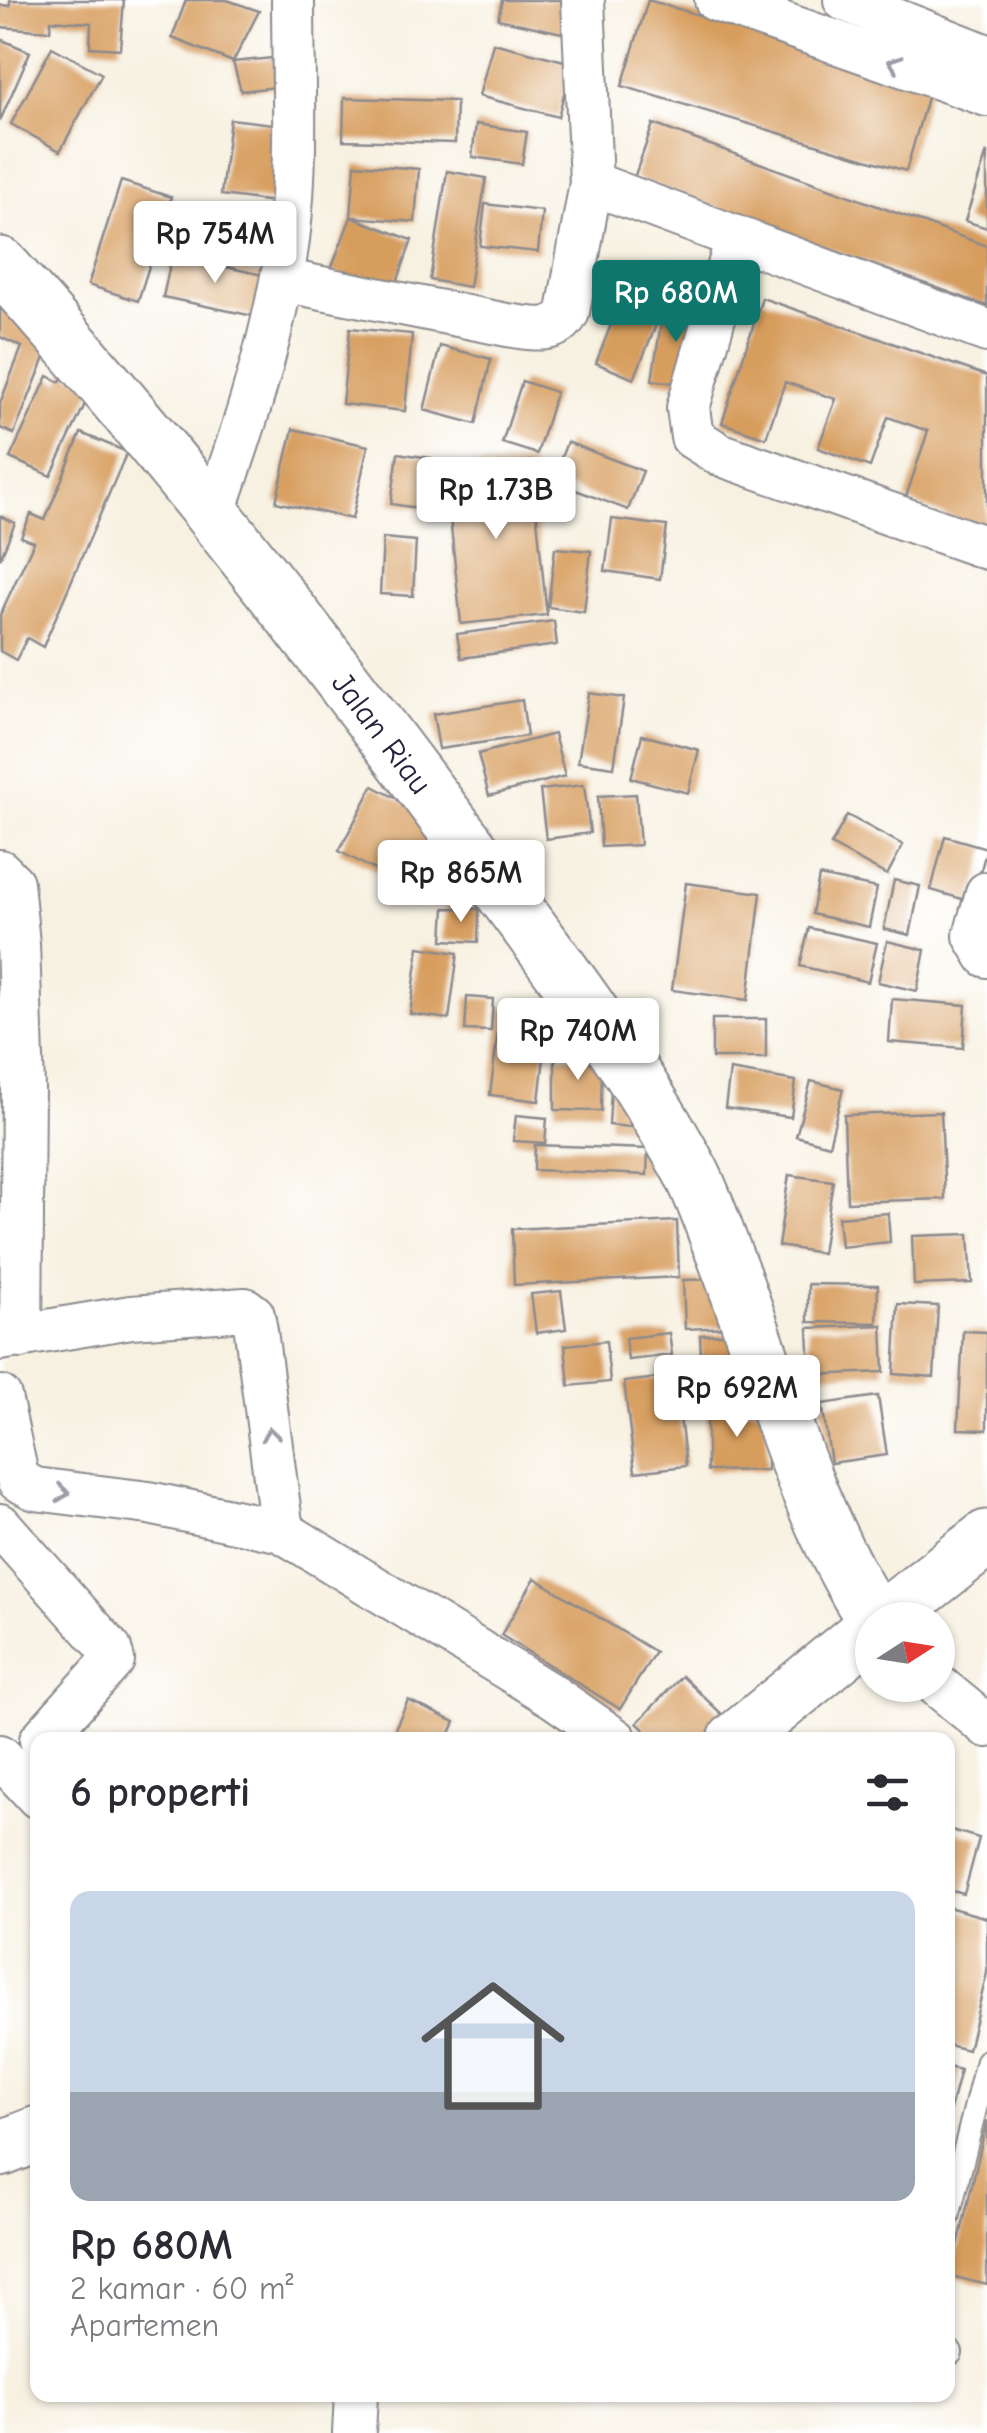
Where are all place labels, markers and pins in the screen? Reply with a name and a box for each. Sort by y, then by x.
pin: Rp 754M [123,201,307,286]
pin: Rp 680M [584,260,768,345]
pin: Rp 1.73B [393,457,599,542]
pin: Rp 865M [369,840,553,925]
pin: Rp 740M [486,998,670,1083]
pin: Rp 692M [645,1355,829,1440]

